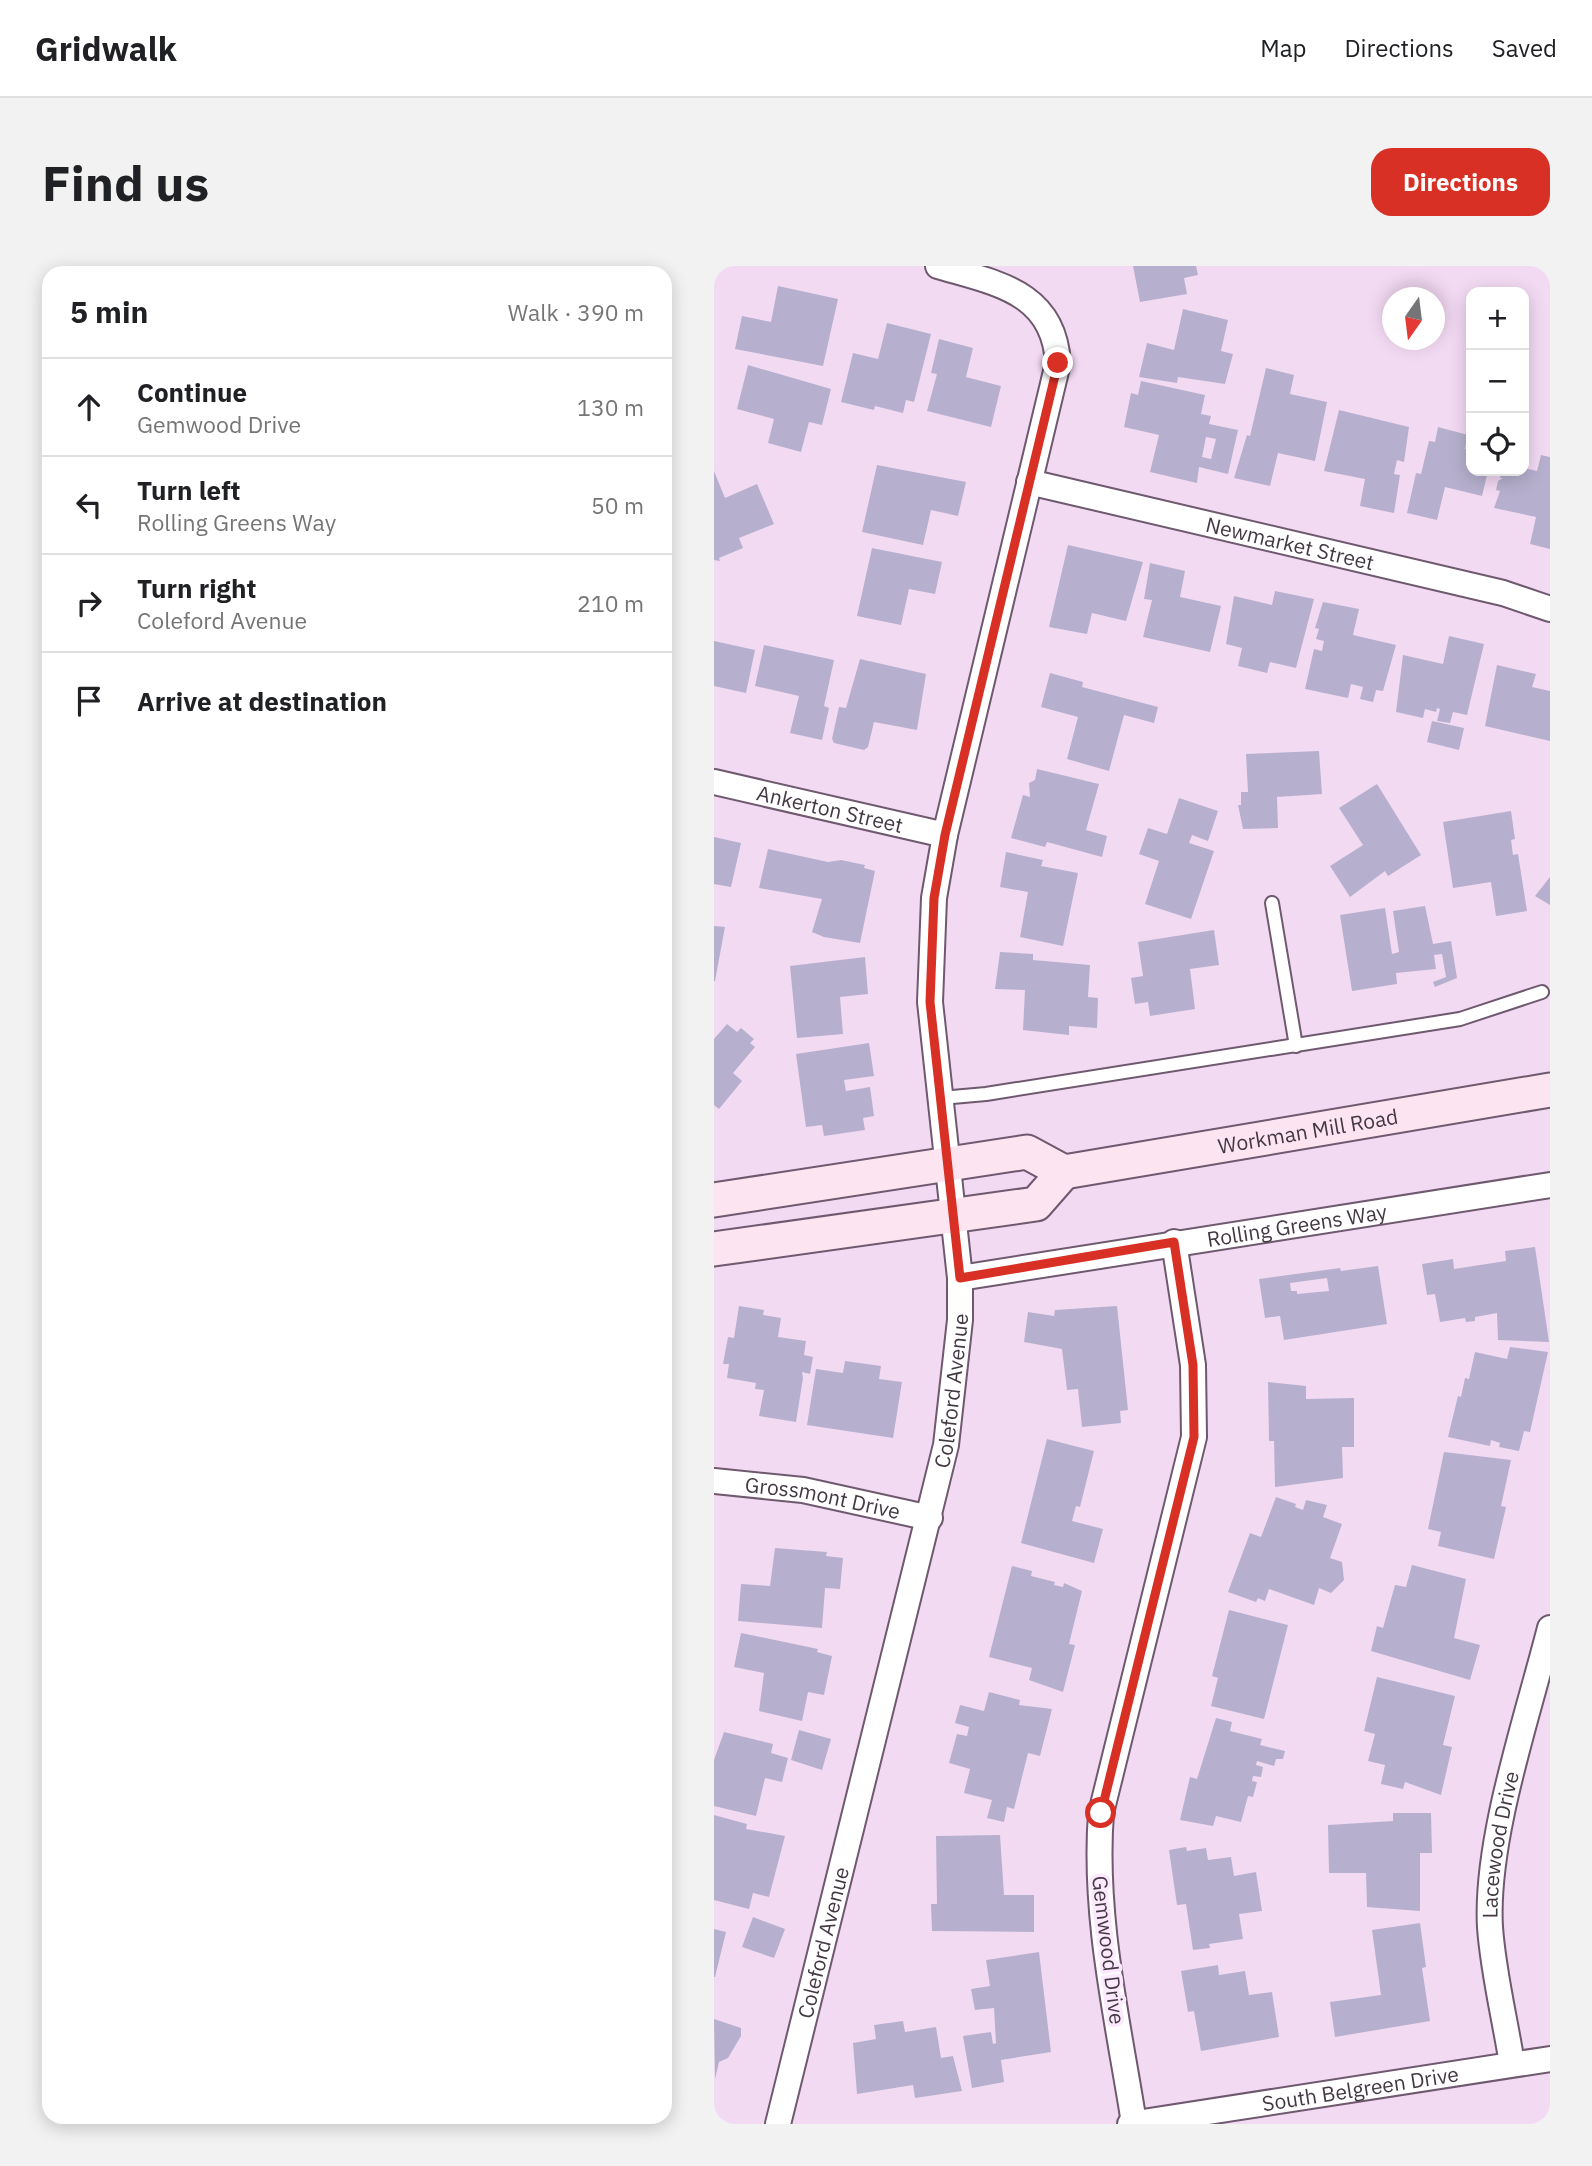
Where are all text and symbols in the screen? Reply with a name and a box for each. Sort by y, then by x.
text: Gridwalk [35,27,177,70]
text: Map [1260,32,1306,64]
text: Directions [1344,32,1454,64]
text: Saved [1492,32,1557,64]
button: Directions [1371,148,1550,216]
text: Find us [42,151,209,214]
north arrow [1382,287,1445,350]
map controls [1466,287,1529,476]
button: + [1466,287,1529,350]
text: 5 min [70,292,148,331]
text: Walk · 390 m [508,297,644,327]
route end [1042,347,1073,378]
button: − [1466,350,1529,413]
text: Continue [137,375,247,409]
icon: ahead [70,388,108,426]
text: 130 m [577,392,644,422]
text: Gemwood Drive [137,409,301,439]
button: locate [1466,413,1529,476]
text: Turn left [137,473,240,507]
icon: left [70,486,108,524]
text: 50 m [591,490,644,520]
text: Rolling Greens Way [137,507,336,537]
street label: Newmarket Street [1203,510,1377,576]
text: Turn right [137,571,256,605]
icon: right [70,584,108,622]
text: 210 m [577,588,644,618]
text: Coleford Avenue [137,605,307,635]
icon: arrive [70,682,108,720]
text: Arrive at destination [137,684,387,718]
street label: Ankerton Street [754,778,906,839]
street label: Workman Mill Road [1216,1102,1400,1160]
street label: Rolling Greens Way [1205,1197,1389,1253]
street label: Coleford Avenue [927,1314,974,1471]
street label: Grossmont Drive [744,1470,903,1525]
street label: Lacewood Drive [1476,1768,1525,1918]
route start [1085,1797,1116,1828]
street label: Coleford Avenue [791,1864,855,2021]
street label: Gemwood Drive [1086,1874,1132,2026]
street label: South Belgreen Drive [1260,2059,1461,2117]

